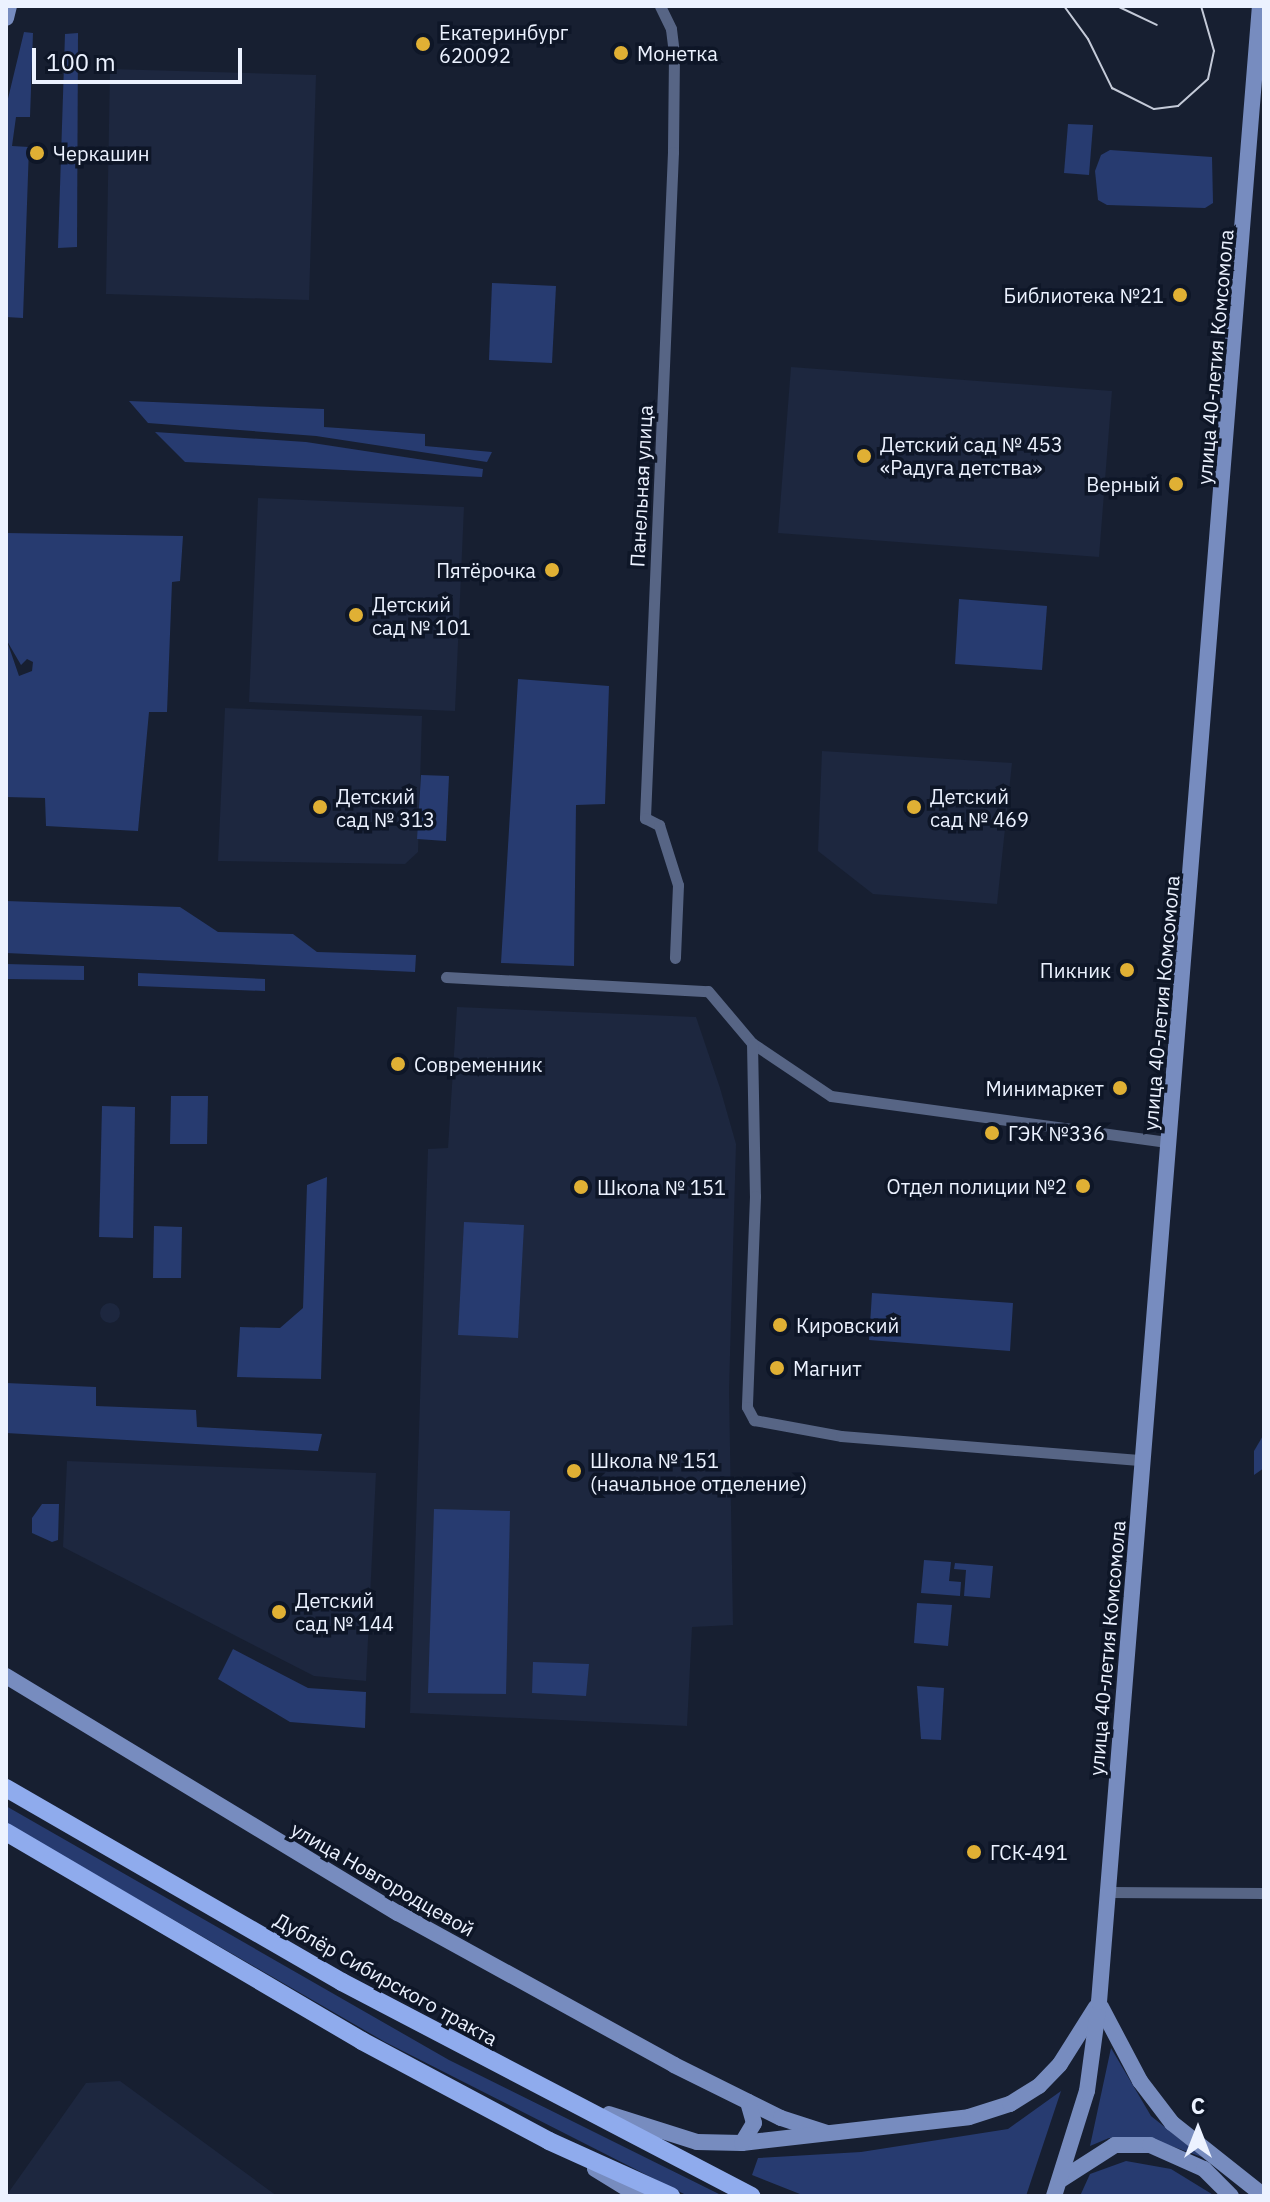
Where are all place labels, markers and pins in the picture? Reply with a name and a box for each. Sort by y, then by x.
place label: Екатеринбург 620092 [439,20,568,67]
marker: Екатеринбург 620092 [414,35,432,53]
place label: Монетка [637,41,718,65]
marker: Монетка [612,44,630,62]
place label: Черкашин [53,141,149,165]
marker: Черкашин [28,144,46,162]
place label: Библиотека №21 [1003,283,1164,307]
marker: Библиотека №21 [1171,286,1189,304]
place label: Детский сад № 453 «Радуга детства» [880,432,1063,479]
marker: Детский сад № 453 «Радуга детства» [855,447,873,465]
place label: Верный [1086,472,1160,496]
marker: Верный [1167,475,1185,493]
place label: Пятёрочка [436,558,536,582]
marker: Пятёрочка [543,561,561,579]
place label: Детский сад № 101 [372,592,471,639]
marker: Детский сад № 101 [347,606,365,624]
place label: Детский сад № 313 [336,784,435,831]
place label: Детский сад № 469 [930,784,1029,831]
marker: Детский сад № 313 [311,798,329,816]
marker: Детский сад № 469 [905,798,923,816]
place label: Пикник [1040,958,1111,982]
marker: Пикник [1118,961,1136,979]
place label: Современник [414,1052,543,1076]
marker: Современник [389,1055,407,1073]
place label: Минимаркет [985,1076,1104,1100]
marker: Минимаркет [1111,1079,1129,1097]
place label: ГЭК №336 [1008,1121,1105,1145]
marker: ГЭК №336 [983,1124,1001,1142]
place label: Отдел полиции №2 [887,1174,1067,1198]
place label: Школа № 151 [597,1175,726,1199]
marker: Отдел полиции №2 [1074,1177,1092,1195]
marker: Школа № 151 [572,1178,590,1196]
place label: Кировский [796,1313,899,1337]
marker: Кировский [771,1316,789,1334]
place label: Магнит [793,1356,862,1380]
marker: Магнит [768,1359,786,1377]
place label: Школа № 151 (начальное отделение) [590,1448,807,1495]
marker: Школа № 151 (начальное отделение) [565,1462,583,1480]
place label: Детский сад № 144 [295,1588,394,1635]
marker: Детский сад № 144 [270,1603,288,1621]
place label: ГСК-491 [990,1840,1068,1864]
marker: ГСК-491 [965,1843,983,1861]

